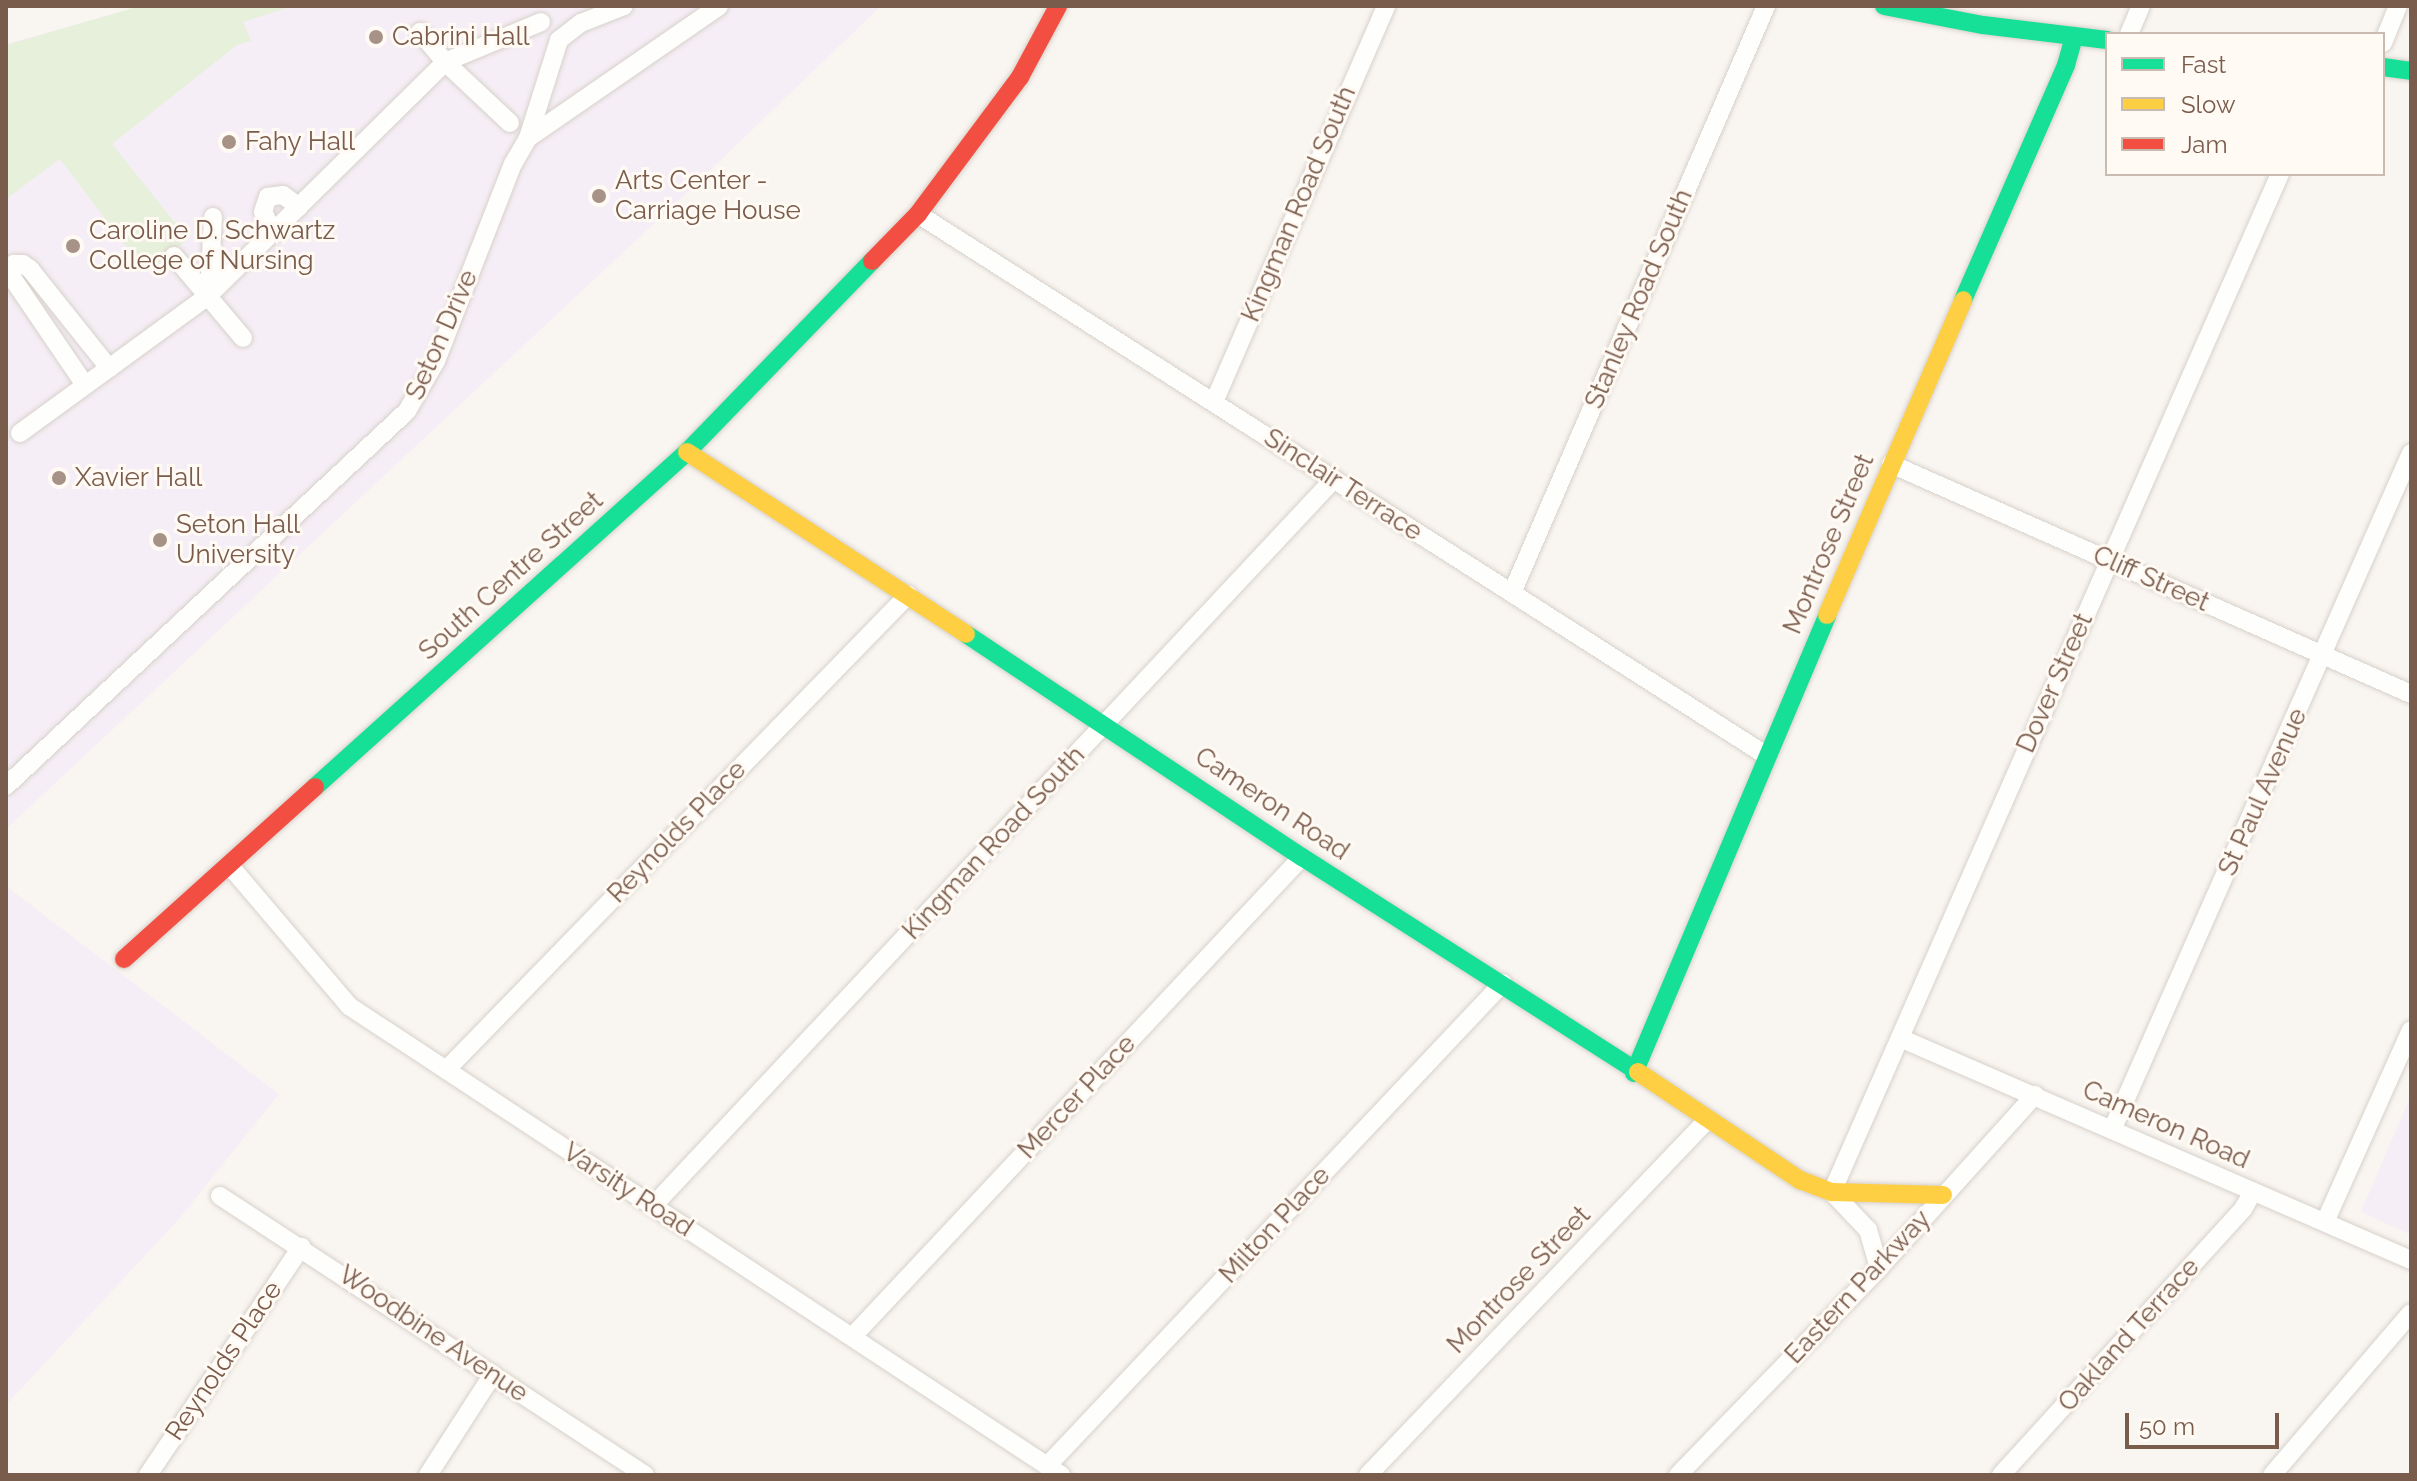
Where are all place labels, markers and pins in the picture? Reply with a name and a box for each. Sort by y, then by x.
place label: Cabrini Hall [392,21,530,53]
marker: Cabrini Hall [367,28,385,46]
place label: Fahy Hall [245,126,356,158]
marker: Fahy Hall [220,133,238,151]
place label: Arts Center - Carriage House [615,165,801,226]
marker: Arts Center - Carriage House [590,187,608,205]
place label: Caroline D. Schwartz College of Nursing [89,215,335,276]
marker: Caroline D. Schwartz College of Nursing [64,237,82,255]
place label: Xavier Hall [75,462,203,494]
marker: Xavier Hall [50,469,68,487]
place label: Seton Hall University [176,509,300,570]
marker: Seton Hall University [151,531,169,549]

